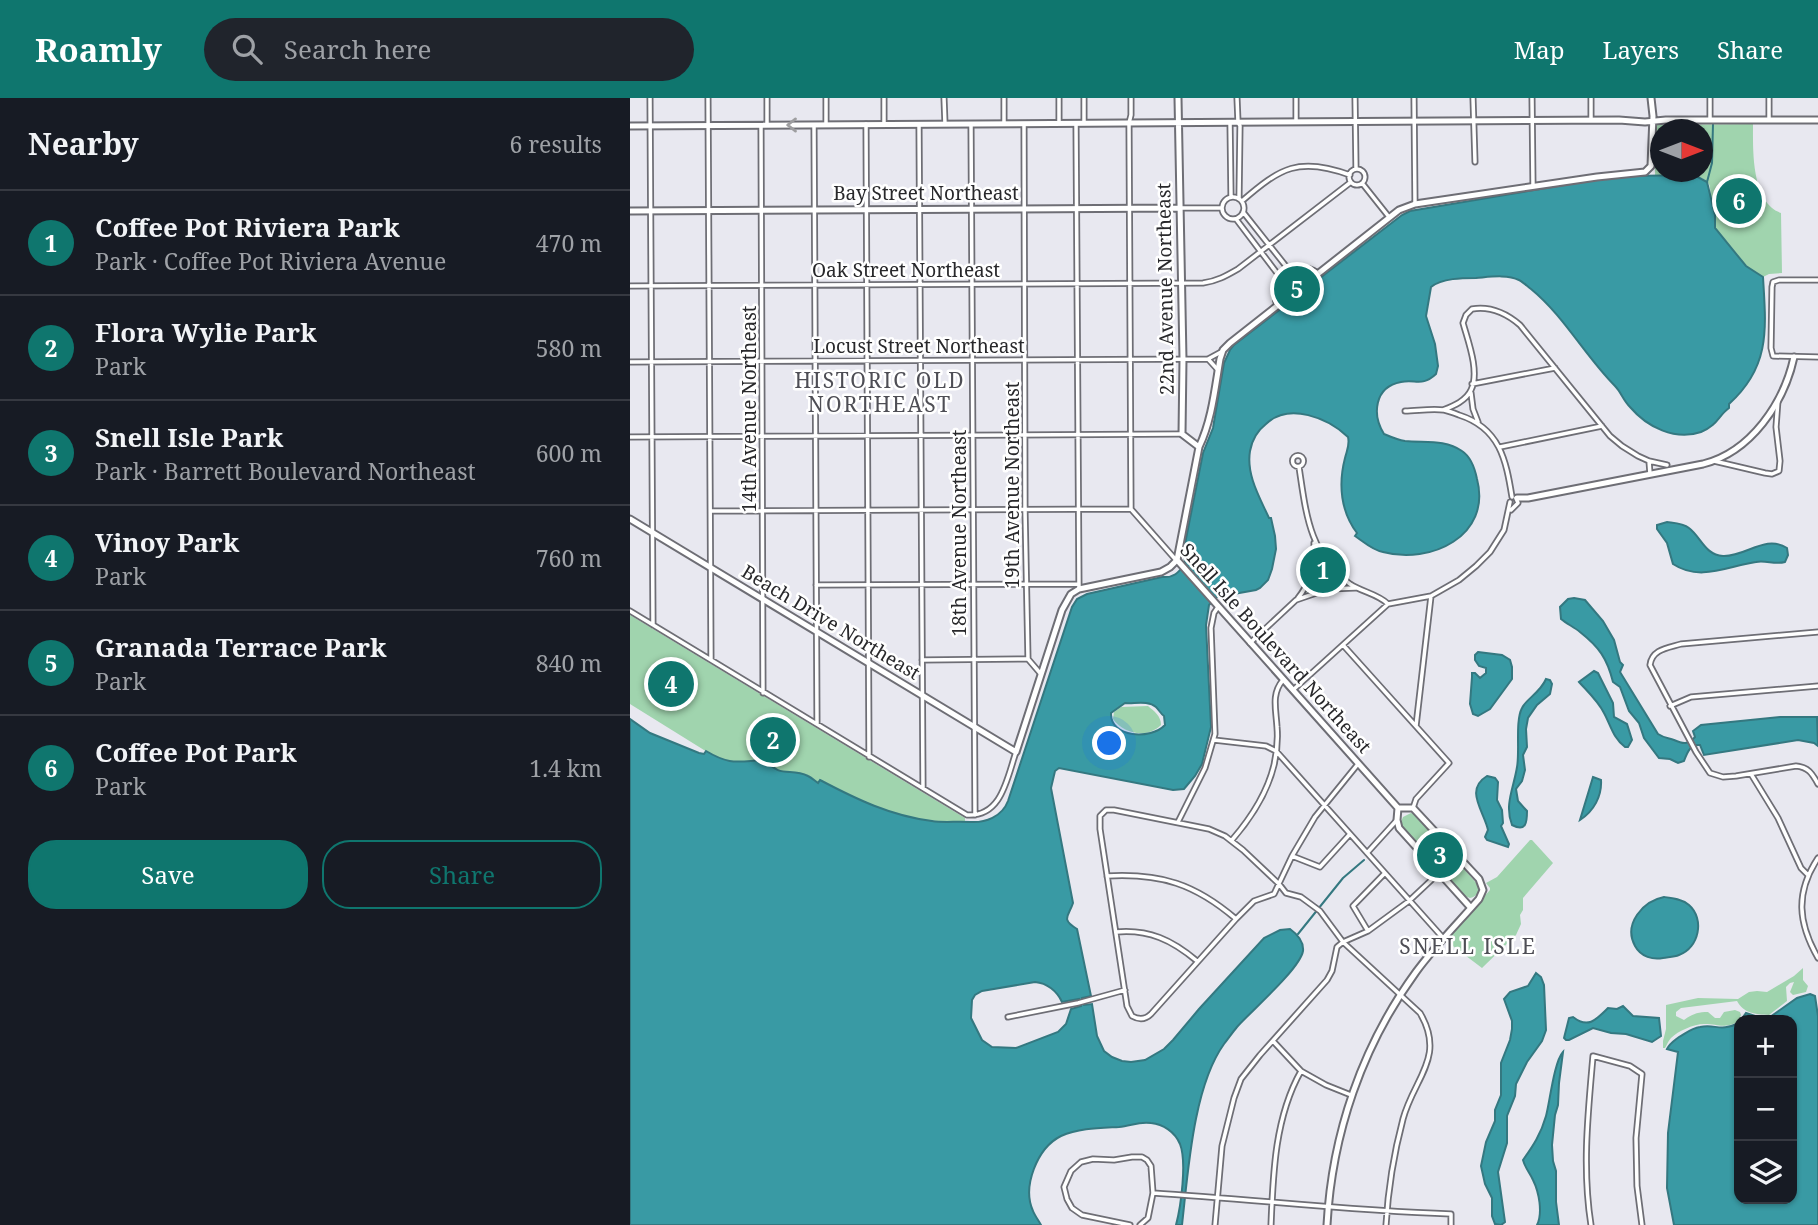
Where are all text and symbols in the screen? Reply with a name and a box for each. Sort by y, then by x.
search box [204,18,694,81]
text: Roamly [35,27,162,72]
icon: search [228,30,266,68]
text: Search here [284,31,431,67]
text: Map [1514,33,1565,66]
text: Layers [1603,33,1679,66]
text: Share [1717,33,1783,66]
one-way arrow [786,117,796,133]
north arrow [1650,119,1713,182]
text: Nearby [28,123,139,164]
text: 6 results [509,128,602,160]
pin: 6 [1716,175,1762,227]
street label: Bay Street Northeast [833,180,1019,206]
street label: 22nd Avenue Northeast [1150,182,1180,395]
text: Coffee Pot Riviera Park [95,209,400,245]
text: 1 [45,227,58,259]
text: 470 m [536,227,602,259]
text: Park · Coffee Pot Riviera Avenue [95,245,446,277]
street label: Oak Street Northeast [812,257,1000,283]
pin: 5 [1274,263,1320,315]
street label: 14th Avenue Northeast [736,305,762,513]
text: Flora Wylie Park [95,314,317,350]
text: 2 [45,332,58,364]
text: 580 m [536,332,602,364]
street label: Locust Street Northeast [813,333,1025,359]
text: Park [95,350,146,382]
district label: HISTORIC OLD NORTHEAST [794,366,966,418]
street label: 19th Avenue Northeast [999,381,1025,589]
text: Snell Isle Park [95,419,283,455]
street label: 18th Avenue Northeast [946,429,972,637]
text: 3 [45,437,58,469]
text: 600 m [536,437,602,469]
text: Park · Barrett Boulevard Northeast [95,455,476,487]
text: Vinoy Park [95,524,239,560]
street label: Snell Isle Boulevard Northeast [1175,537,1378,759]
text: 4 [45,542,58,574]
text: 760 m [536,542,602,574]
pin: 1 [1300,544,1346,596]
street label: Beach Drive Northeast [737,558,925,686]
text: Park [95,560,146,592]
text: Granada Terrace Park [95,629,387,665]
text: 5 [45,647,58,679]
text: 840 m [536,647,602,679]
pin: 4 [648,658,694,710]
text: Park [95,665,146,697]
pin: 2 [750,714,796,766]
your location [1092,726,1126,760]
text: Coffee Pot Park [95,734,297,770]
text: 6 [45,752,58,784]
text: 1.4 km [529,752,602,784]
text: Park [95,770,146,802]
pin: 3 [1417,829,1463,881]
button: Save [28,840,308,909]
button: Share [322,840,602,909]
district label: SNELL ISLE [1399,932,1537,960]
map controls [1734,1015,1797,1204]
button: + [1734,1015,1797,1078]
button: − [1734,1078,1797,1141]
button: layers [1734,1141,1797,1204]

